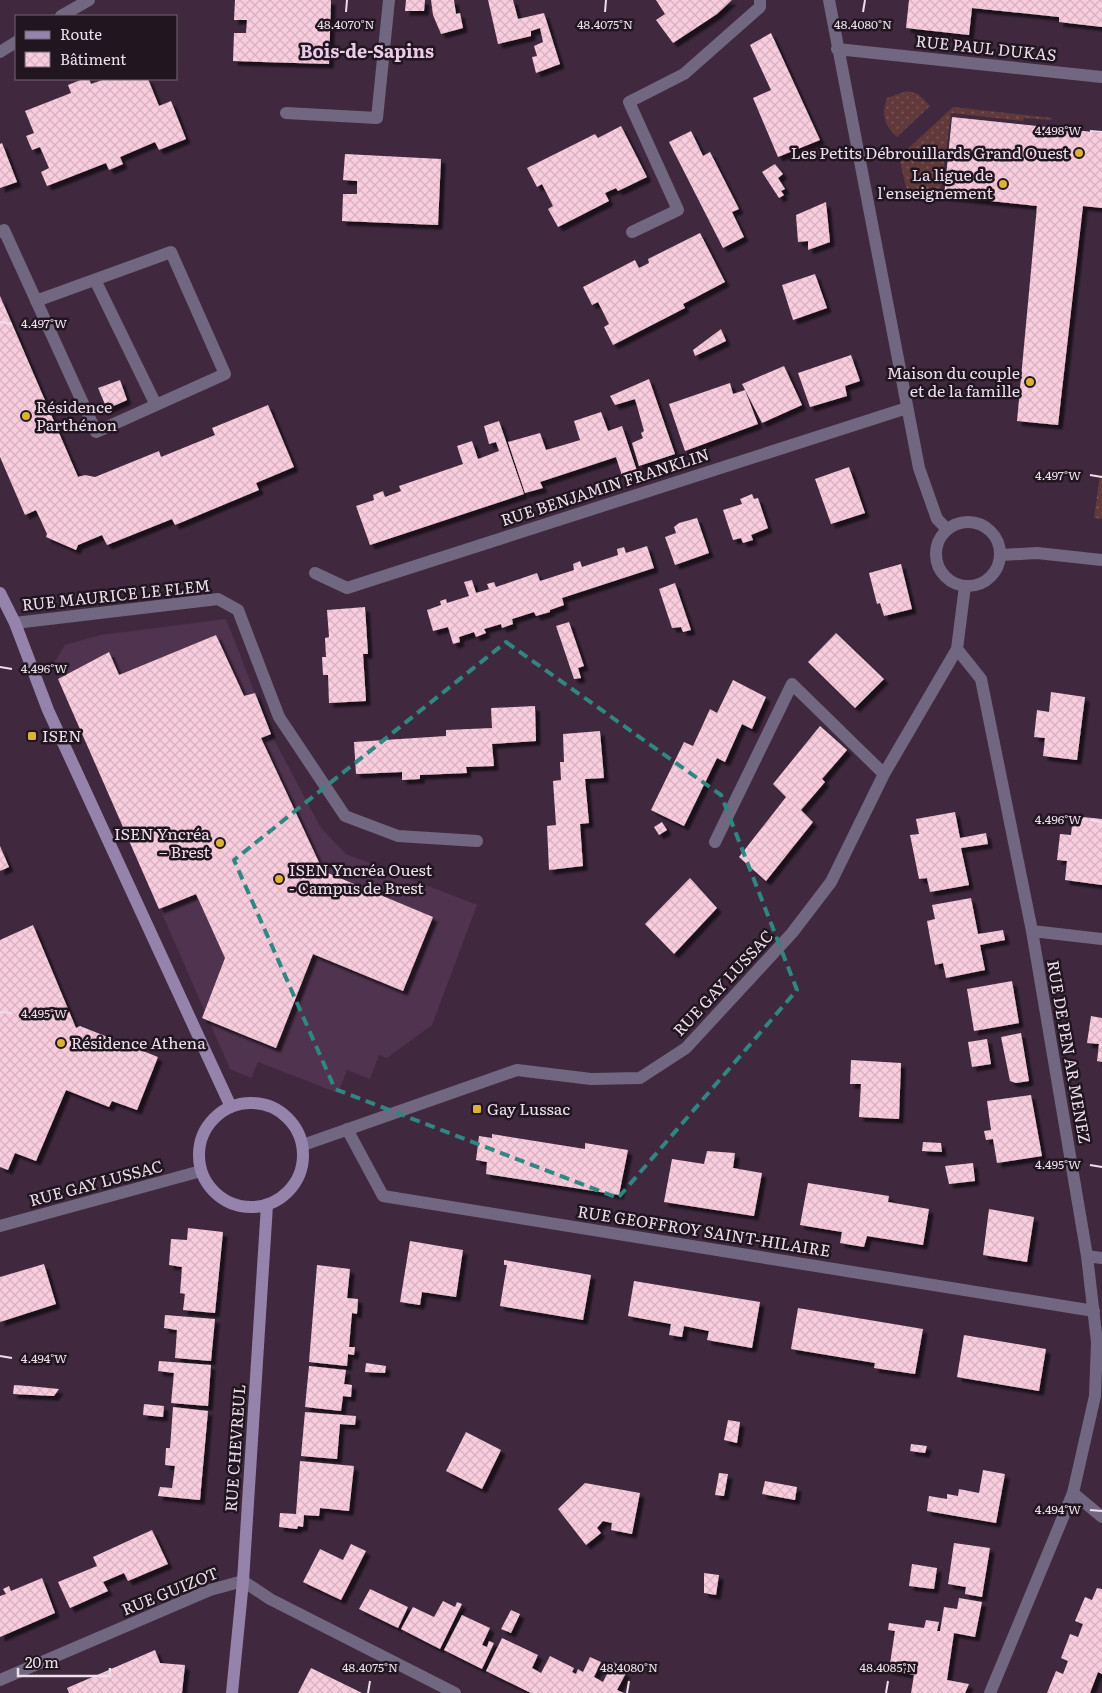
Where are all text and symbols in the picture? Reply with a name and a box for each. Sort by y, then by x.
legend [15,15,178,80]
text: 48.4070°N [317,15,375,33]
text: 48.4075°N [577,15,633,33]
text: 48.4080°N [834,15,892,33]
text: Route [60,22,102,45]
street label: RUE PAUL DUKAS [915,28,1058,66]
district label: Bois-de-Sapins [300,37,434,64]
text: Bâtiment [60,47,126,70]
text: 4.498°W [1035,121,1081,139]
place label: Les Petits Débrouillards Grand Ouest [791,140,1070,164]
marker: Les Petits Débrouillards Grand Ouest [1073,147,1085,159]
place label: La ligue de l'enseignement [877,162,994,204]
marker: La ligue de l'enseignement [997,178,1009,190]
text: 4.497°W [21,314,67,332]
place label: Maison du couple et de la famille [887,360,1020,402]
marker: Maison du couple et de la famille [1024,376,1036,388]
place label: Résidence Parthénon [36,394,117,436]
marker: Résidence Parthénon [20,410,32,422]
street label: RUE BENJAMIN FRANKLIN [497,441,712,531]
text: 4.497°W [1035,466,1081,484]
street label: RUE MAURICE LE FLEM [21,572,211,616]
text: 4.496°W [21,659,67,677]
place label: ISEN [42,723,82,747]
marker: ISEN [26,730,38,742]
text: 4.496°W [1035,810,1081,828]
place label: ISEN Yncréa – Brest [114,821,211,863]
marker: ISEN Yncréa – Brest [214,837,226,849]
place label: ISEN Yncréa Ouest - Campus de Brest [289,857,433,899]
marker: ISEN Yncréa Ouest - Campus de Brest [273,873,285,885]
street label: RUE GAY LUSSAC [667,924,778,1041]
street label: RUE DE PEN AR MENEZ [1042,958,1098,1145]
text: 4.495°W [21,1004,67,1022]
place label: Résidence Athena [71,1030,206,1054]
marker: Résidence Athena [55,1037,67,1049]
place label: Gay Lussac [487,1096,570,1120]
marker: Gay Lussac [471,1103,483,1115]
street label: RUE GAY LUSSAC [26,1153,165,1211]
text: 4.495°W [1035,1155,1081,1173]
street label: RUE GEOFFROY SAINT-HILAIRE [576,1198,832,1262]
text: 4.494°W [21,1349,67,1367]
street label: RUE CHEVREUL [218,1383,250,1513]
text: 4.494°W [1035,1500,1081,1518]
street label: RUE GUIZOT [118,1560,222,1620]
scale bar [18,1646,110,1678]
text: 20 m [25,1650,59,1673]
text: 48.4075°N [342,1658,398,1676]
text: 48.4080°N [600,1658,658,1676]
text: 48.4085°N [860,1658,916,1676]

